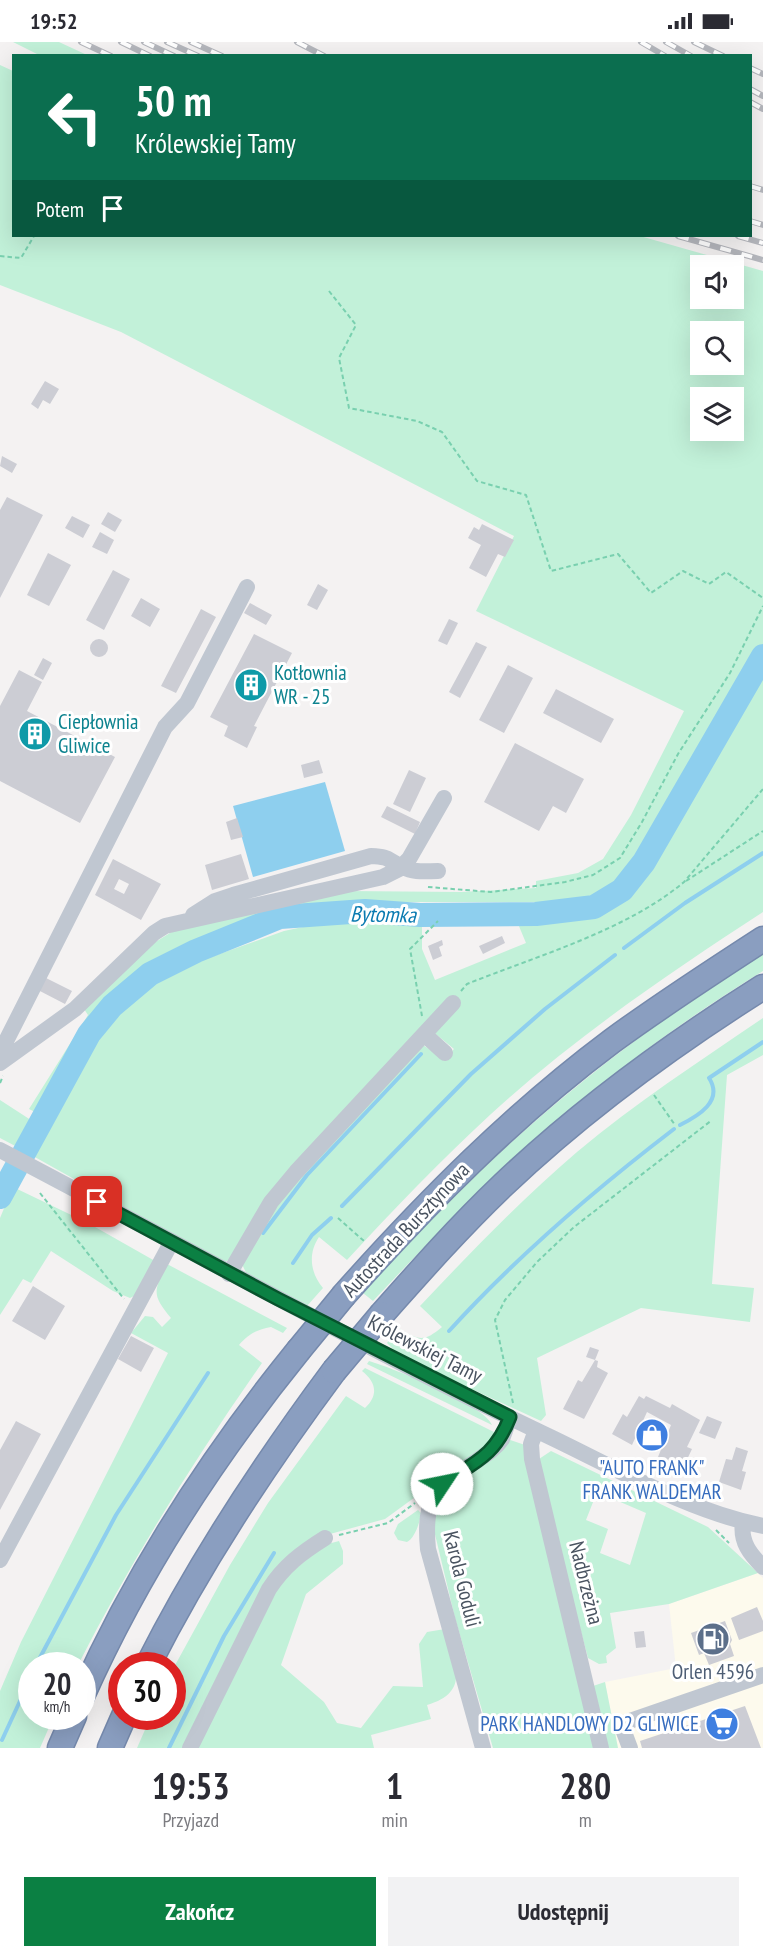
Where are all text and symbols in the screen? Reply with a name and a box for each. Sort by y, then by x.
text: 19:52 [30,7,78,35]
text: 50 m [135,73,212,128]
icon: left [36,78,114,156]
text: Królewskiej Tamy [135,126,296,160]
icon: arrive [96,192,129,225]
text: Potem [36,195,84,223]
map controls [690,255,744,441]
button: sound [690,255,744,309]
button: search [690,321,744,375]
button: layers [690,387,744,441]
place label: Kotłownia WR - 25 [274,659,347,710]
building icon: Kotłownia WR - 25 [233,667,269,703]
place label: Ciepłownia Gliwice [58,708,138,759]
building icon: Ciepłownia Gliwice [17,716,53,752]
water label: Bytomka [350,899,417,929]
street label: Autostrada Bursztynowa [336,1157,475,1303]
pin [71,1176,122,1227]
icon: arrive [80,1185,113,1218]
street label: Królewskiej Tamy [363,1308,487,1389]
shop icon: "AUTO FRANK" FRANK WALDEMAR [634,1417,670,1453]
position arrow [410,1452,474,1516]
place label: "AUTO FRANK" FRANK WALDEMAR [582,1454,722,1505]
street label: Karola Goduli [438,1528,487,1630]
street label: Nadbrzeżna [563,1539,610,1627]
fuel station icon: Orlen 4596 [695,1621,731,1657]
speed limit sign: 30 [108,1652,186,1730]
place label: Orlen 4596 [672,1658,754,1685]
text: 20 [43,1664,71,1703]
text: km/h [44,1697,70,1716]
supermarket icon: PARK HANDLOWY D2 GLIWICE [704,1706,740,1742]
place label: PARK HANDLOWY D2 GLIWICE [480,1710,699,1737]
text: 19:53 [152,1762,230,1809]
text: 1 [386,1762,403,1809]
text: 280 [560,1762,611,1809]
text: Przyjazd [162,1807,219,1833]
text: min [382,1807,408,1833]
text: m [579,1807,592,1833]
button: Zakończ [24,1877,376,1946]
button: Udostępnij [388,1877,739,1946]

